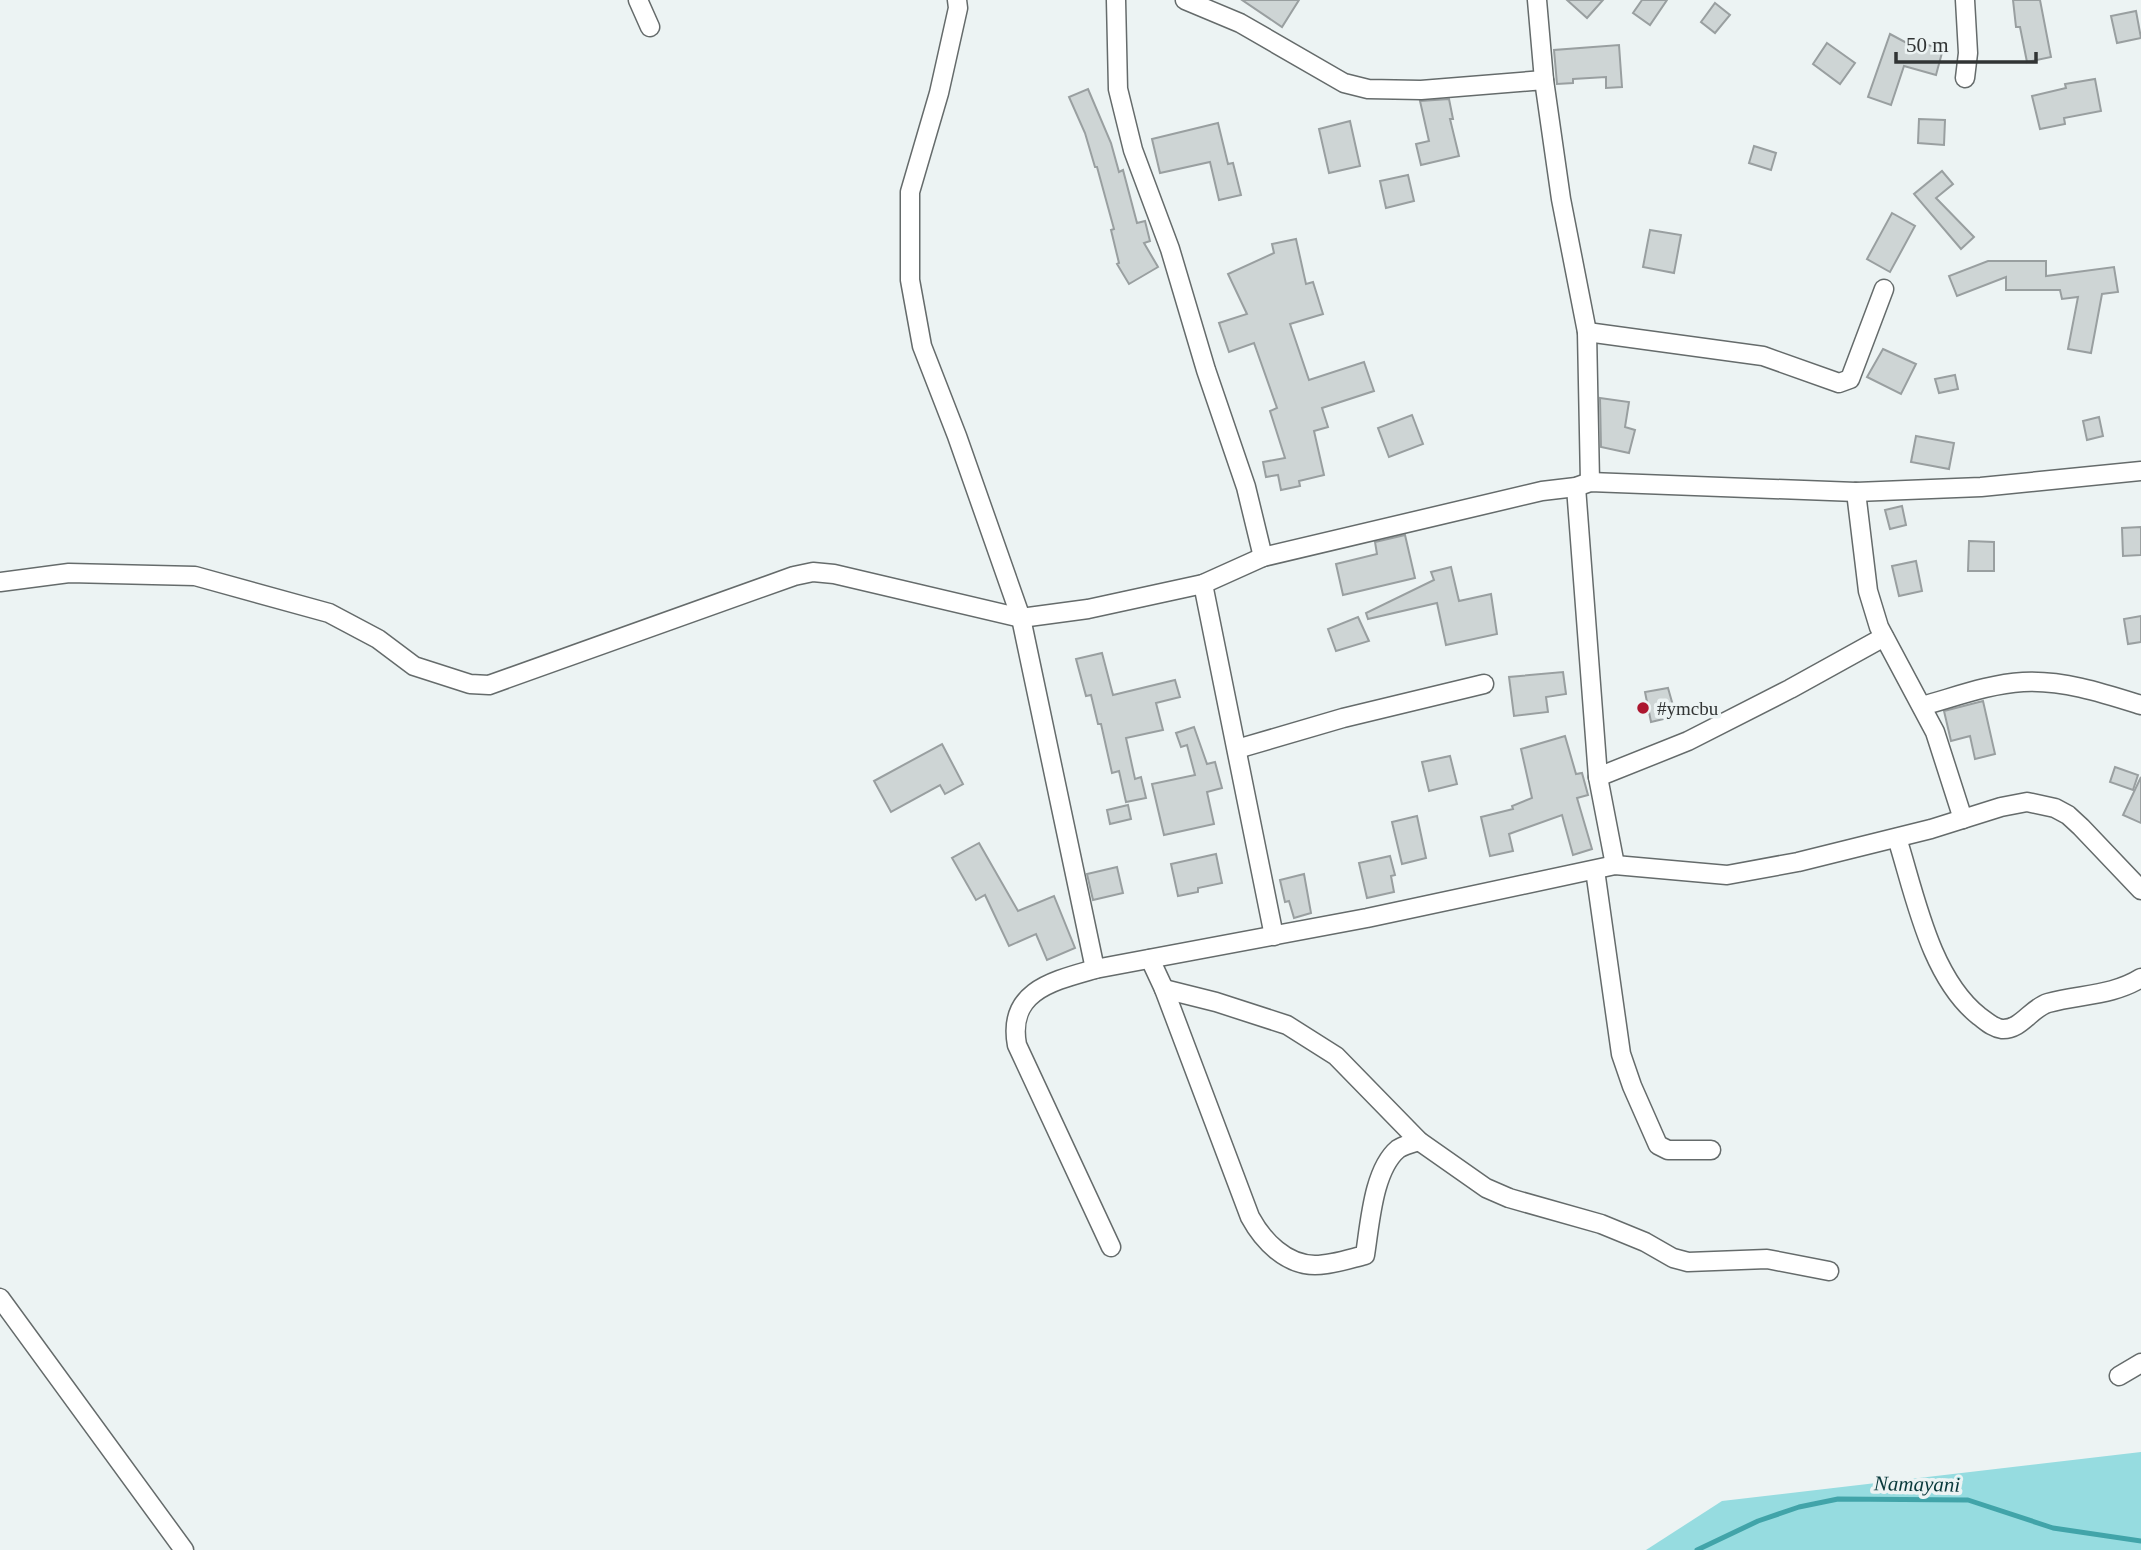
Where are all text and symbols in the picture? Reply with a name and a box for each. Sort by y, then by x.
scale bar [1896,21,2036,65]
text: 50 m [1906,33,1949,57]
place label: #ymcbu [1657,698,1719,719]
marker: #ymcbu [1635,700,1651,716]
water label: Namayani [1873,1471,1961,1497]

